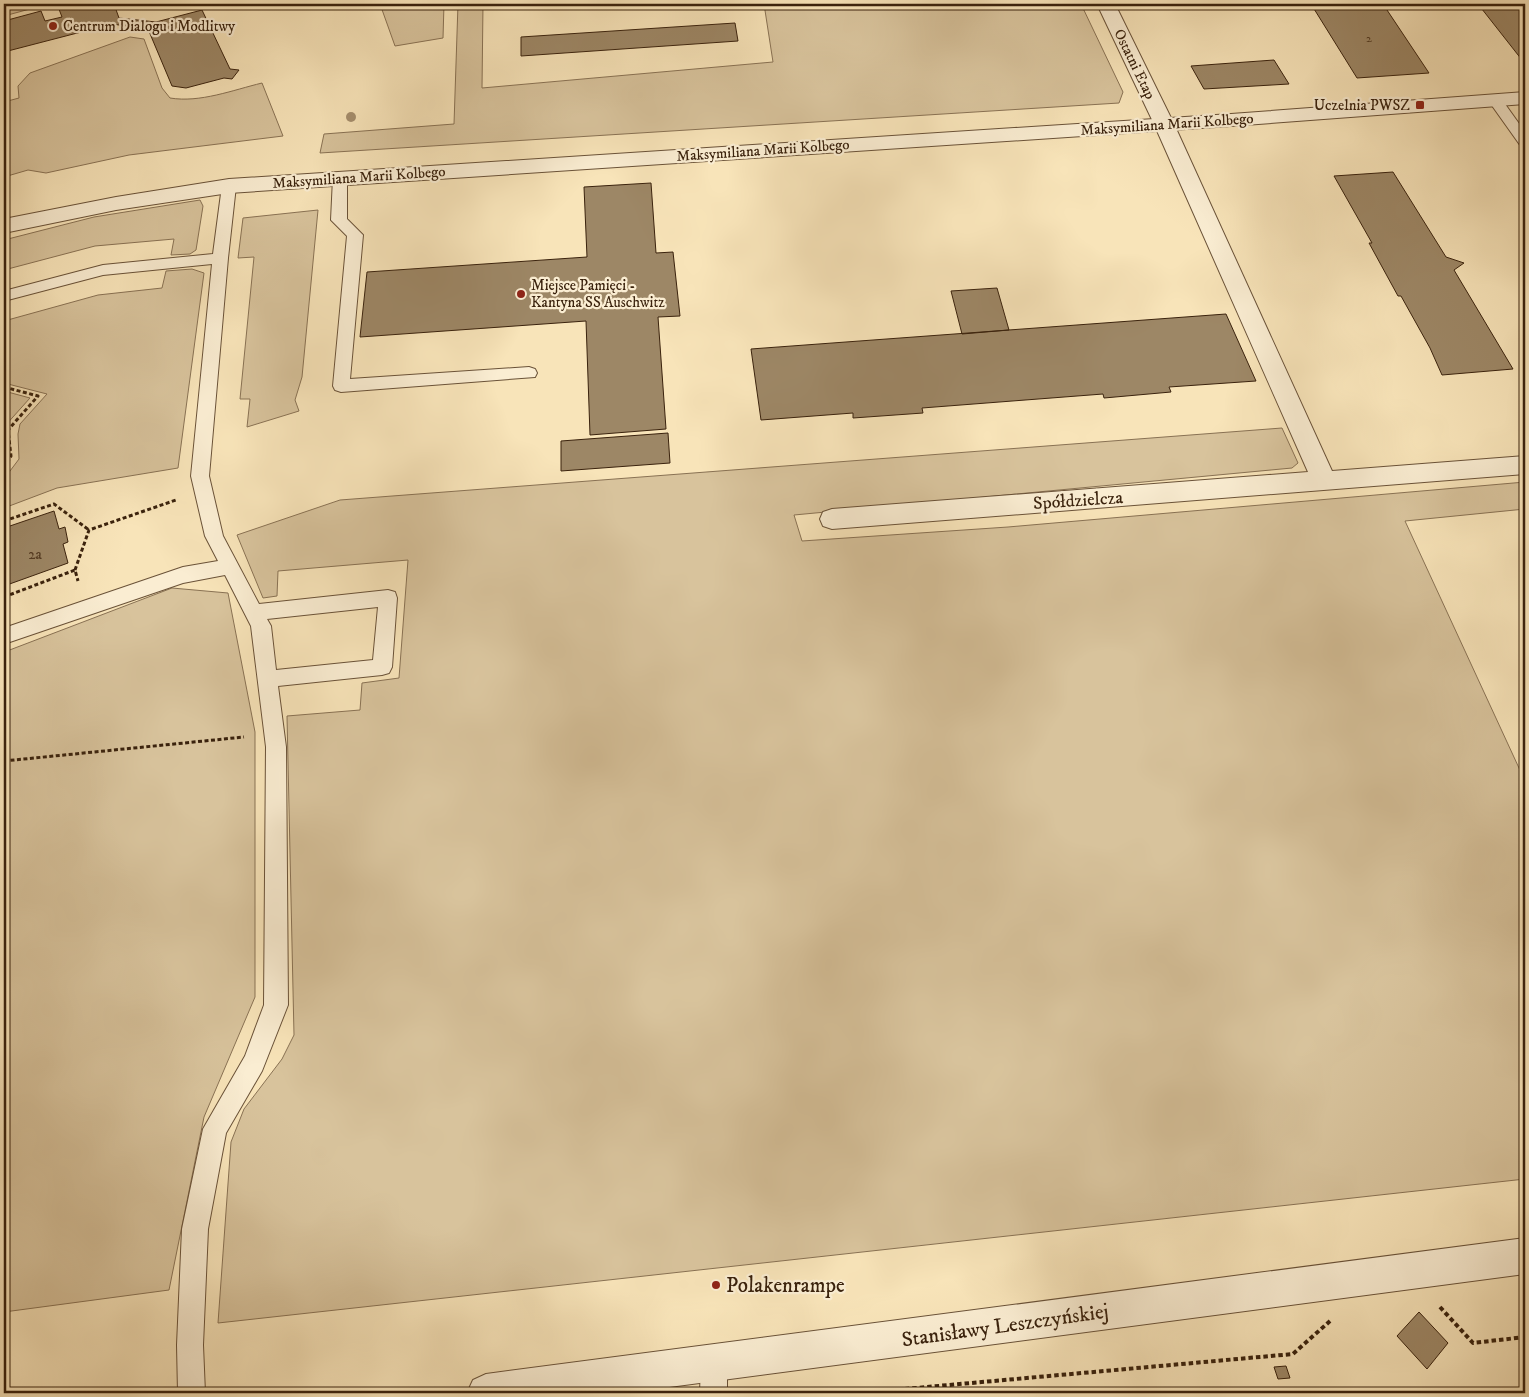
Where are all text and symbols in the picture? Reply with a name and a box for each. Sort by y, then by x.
place label: Centrum Dialogu i Modlitwy [63,17,236,36]
marker: Centrum Dialogu i Modlitwy [47,20,59,32]
street label: Ostatni Etap [1109,26,1160,103]
house number: 2 [1366,31,1372,46]
place label: Uczelnia PWSZ [1314,96,1410,115]
marker: Uczelnia PWSZ [1414,99,1426,111]
street label: Maksymiliana Marii Kolbego [1080,109,1254,140]
street label: Maksymiliana Marii Kolbego [676,135,850,166]
street label: Maksymiliana Marii Kolbego [272,162,446,193]
place label: Miejsce Pamięci - Kantyna SS Auschwitz [531,276,665,312]
marker: Miejsce Pamięci - Kantyna SS Auschwitz [515,288,527,300]
street label: Spółdzielcza [1032,487,1124,515]
house number: 2a [28,545,42,564]
place label: Polakenrampe [726,1273,845,1299]
marker: Polakenrampe [710,1279,722,1291]
street label: Stanisławy Leszczyńskiej [900,1299,1110,1353]

